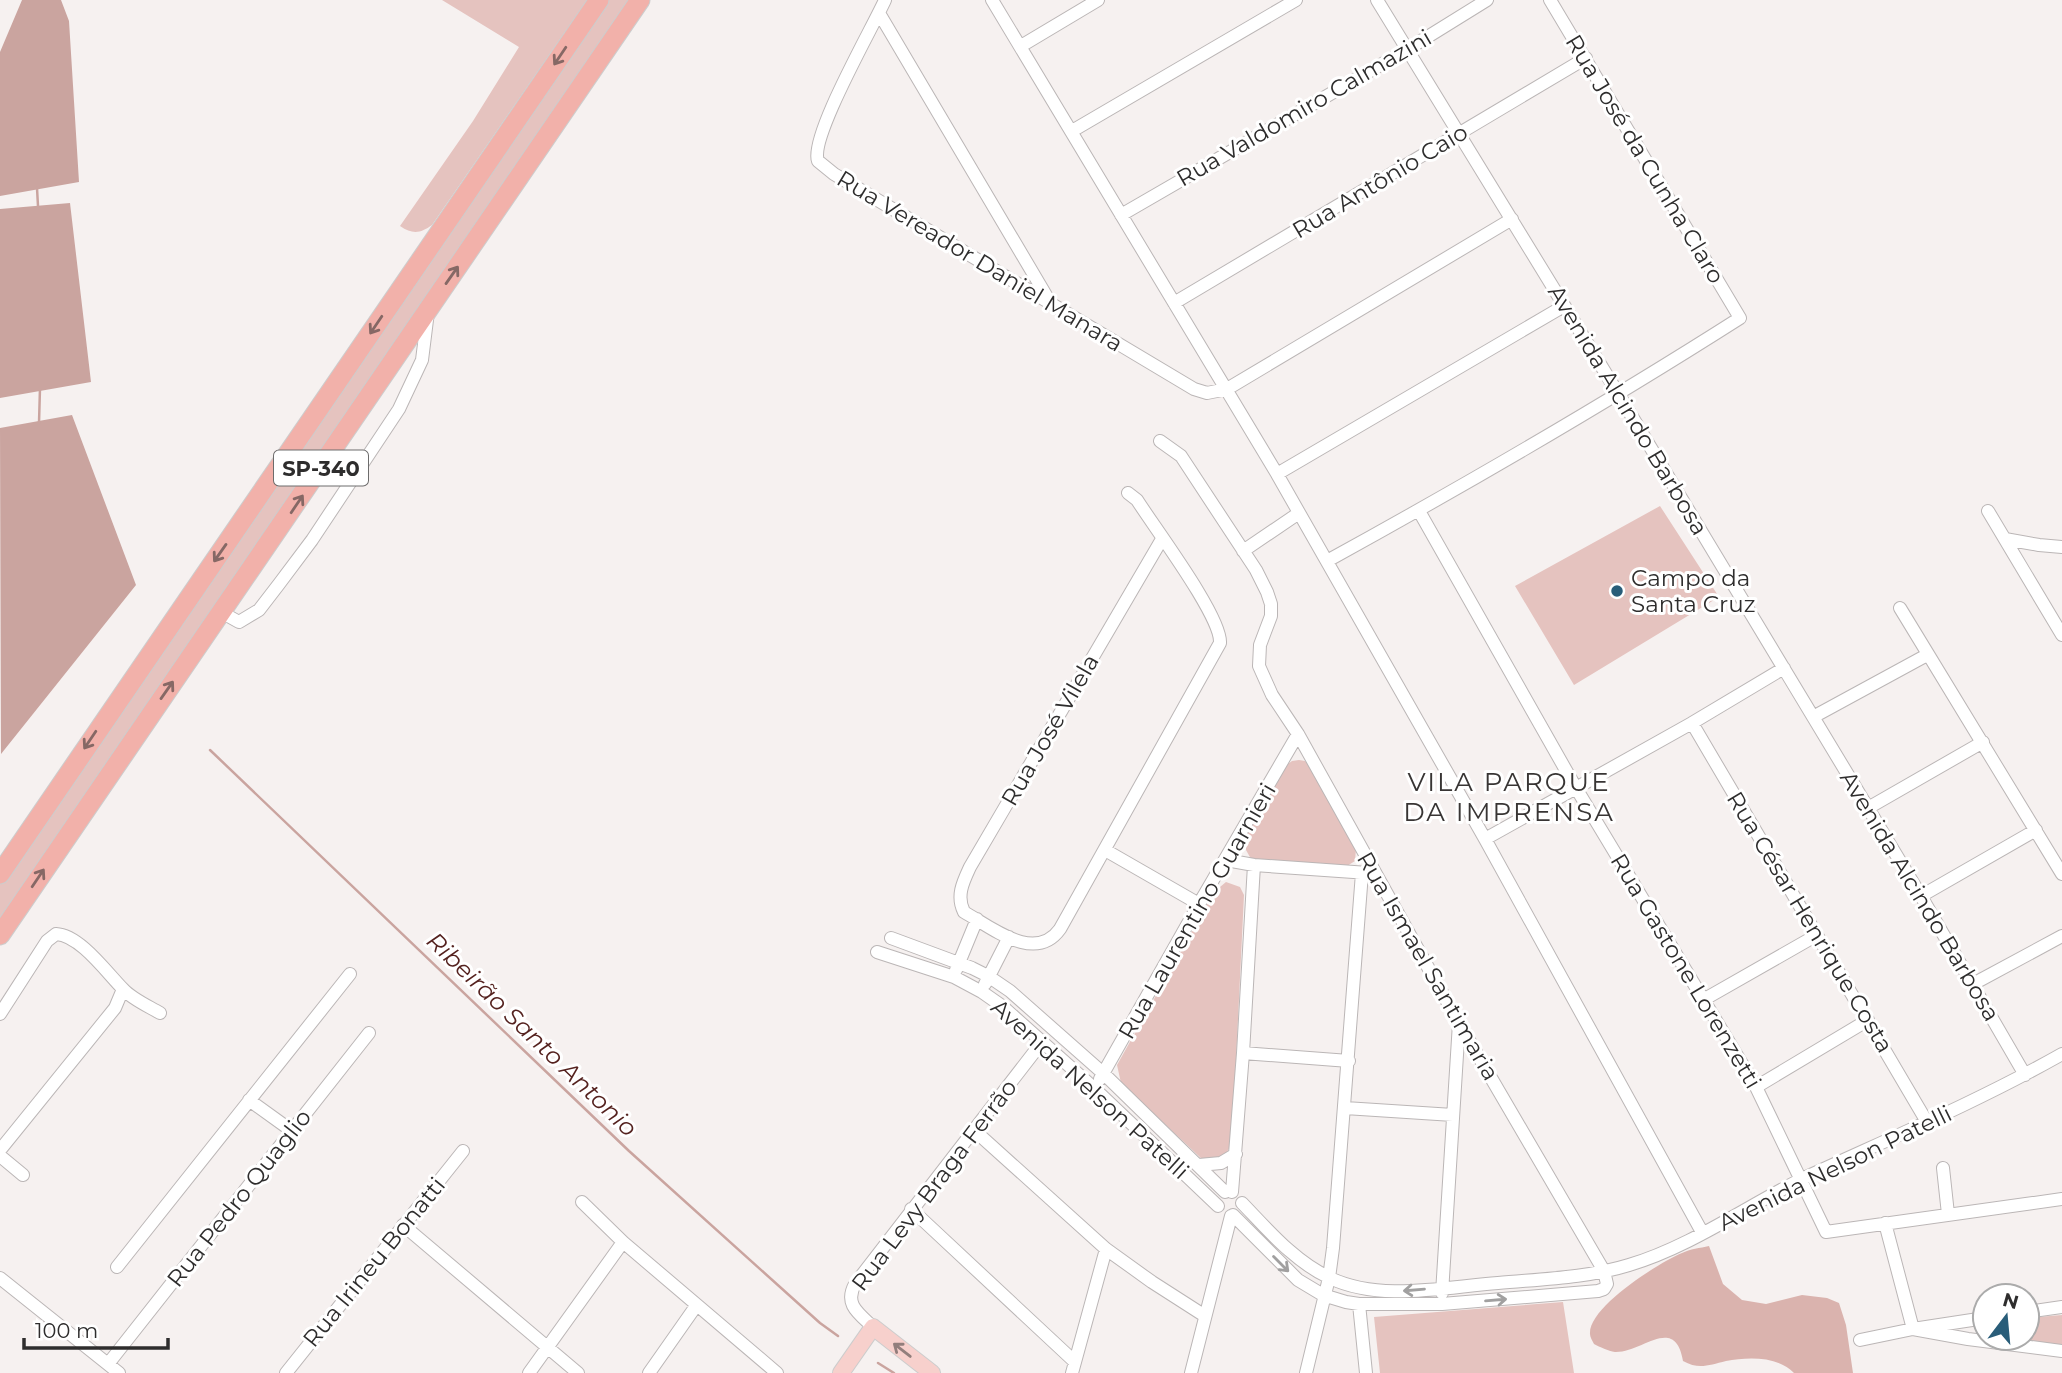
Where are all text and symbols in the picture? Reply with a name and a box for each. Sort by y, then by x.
street label: Rua Valdomiro Calmazini [1172,23,1436,193]
street label: Rua José da Cunha Claro [1559,29,1731,289]
one-way arrow [553,46,567,65]
street label: Rua Antônio Caio [1287,118,1473,244]
street label: Rua Vereador Daniel Manara [832,164,1128,358]
one-way arrow [445,266,459,285]
street label: Avenida Alcindo Barbosa [1542,280,1714,540]
one-way arrow [369,315,383,334]
road number: SP-340 [274,450,368,486]
one-way arrow [290,494,304,514]
one-way arrow [212,543,227,562]
place label: Campo da Santa Cruz [1631,564,1755,618]
marker: Campo da Santa Cruz [1609,583,1625,599]
street label: Rua José Vilela [995,649,1105,811]
one-way arrow [160,681,174,700]
one-way arrow [83,730,98,749]
district label: VILA PARQUE DA IMPRENSA [1403,766,1615,828]
street label: Avenida Alcindo Barbosa [1834,766,2006,1026]
street label: Rua Laurentino Guarnieri [1112,778,1282,1044]
street label: Rua César Henrique Costa [1721,786,1899,1058]
street label: Rua Ismael Santimaria [1351,847,1505,1085]
street label: Rua Gastone Lorenzetti [1605,848,1767,1094]
one-way arrow [31,869,46,888]
water label: Ribeirão Santo Antonio [421,926,643,1142]
street label: Avenida Nelson Patelli [986,993,1194,1185]
street label: Rua Levy Braga Ferrão [845,1074,1023,1296]
street label: Avenida Nelson Patelli [1714,1099,1956,1237]
street label: Rua Pedro Quaglio [161,1104,317,1292]
street label: Rua Irineu Bonatti [297,1172,451,1352]
one-way arrow [1272,1255,1289,1272]
north arrow [1971,1282,2041,1352]
one-way arrow [1404,1284,1426,1297]
text: N [2000,1288,2021,1314]
one-way arrow [1484,1293,1507,1306]
scale bar [24,1306,168,1350]
text: 100 m [35,1318,98,1343]
one-way arrow [893,1343,912,1358]

